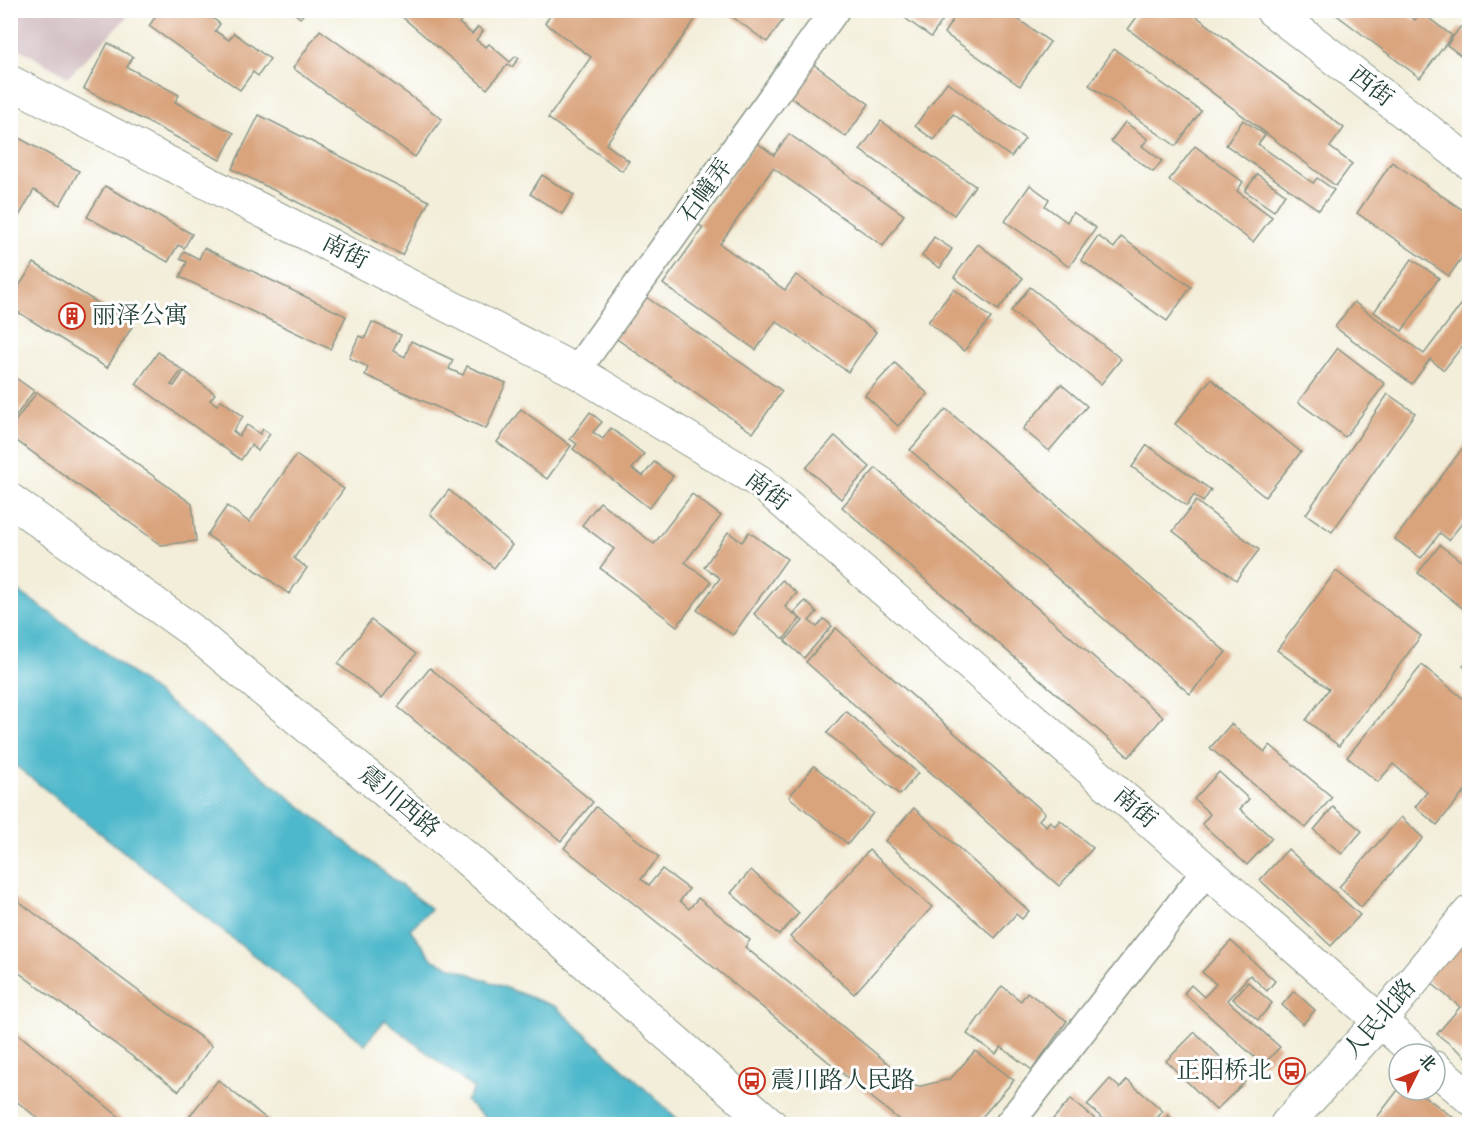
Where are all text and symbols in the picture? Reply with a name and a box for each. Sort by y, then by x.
street label: 西街 [1343,60,1399,114]
street label: 石幢弄 [673,153,739,229]
street label: 南街 [317,228,373,276]
building icon: 丽泽公寓 [57,301,87,331]
place label: 丽泽公寓 [92,301,188,331]
street label: 南街 [739,464,795,518]
street label: 震川西路 [353,760,445,844]
street label: 南街 [1107,781,1163,835]
street label: 人民北路 [1337,973,1423,1065]
north arrow [1387,1042,1447,1102]
text: 北 [1414,1050,1440,1075]
place label: 正阳桥北 [1176,1056,1272,1086]
bus stop icon: 正阳桥北 [1277,1056,1307,1086]
bus stop icon: 震川路人民路 [737,1066,767,1096]
place label: 震川路人民路 [771,1066,915,1096]

